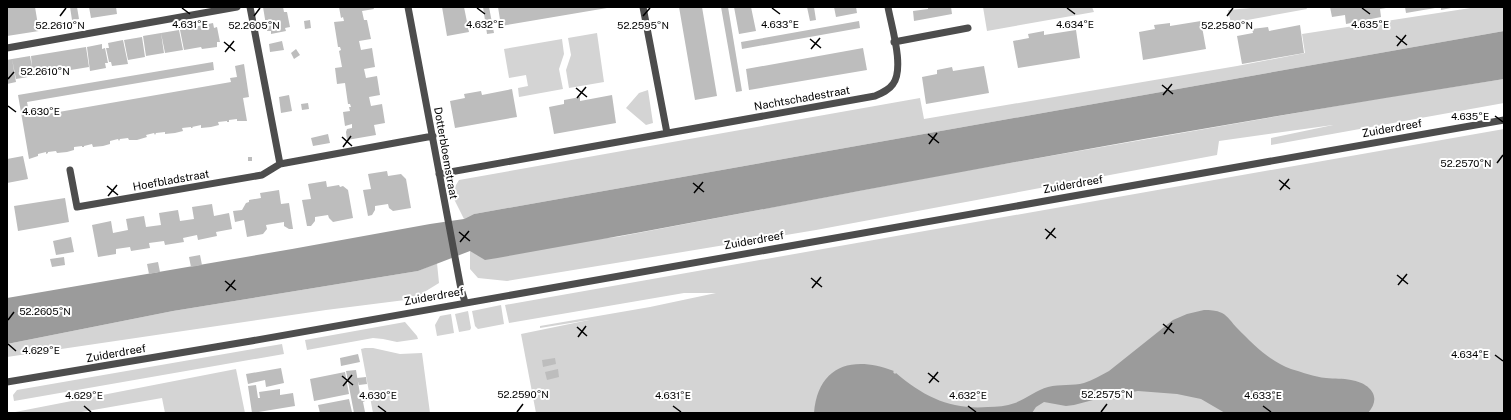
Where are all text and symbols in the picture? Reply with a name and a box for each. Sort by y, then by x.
text: 4.631°E [172,18,208,30]
text: 4.632°E [466,18,504,30]
text: 4.633°E [761,18,799,30]
text: 4.634°E [1056,18,1094,30]
text: 4.635°E [1351,18,1389,30]
text: 52.2610°N [35,19,85,31]
text: 52.2605°N [228,19,280,31]
text: 52.2595°N [617,19,669,31]
text: 52.2580°N [1201,19,1253,31]
text: 52.2610°N [20,65,70,77]
street label: Nachtschadestraat [753,84,851,112]
text: 4.630°E [22,105,60,117]
street label: Dotterbloemstraat [432,106,460,200]
text: 4.635°E [1451,110,1489,122]
street label: Zuiderdreef [1361,117,1424,139]
text: 52.2570°N [1440,157,1492,169]
street label: Hoefbladstraat [132,167,210,193]
street label: Zuiderdreef [1042,173,1105,195]
street label: Zuiderdreef [723,229,786,251]
street label: Zuiderdreef [403,285,466,307]
text: 52.2605°N [19,305,71,317]
street label: Zuiderdreef [85,342,148,364]
text: 4.629°E [22,344,60,356]
text: 4.634°E [1451,348,1489,360]
text: 52.2590°N [497,388,549,400]
text: 52.2575°N [1081,388,1133,400]
text: 4.629°E [65,389,103,401]
text: 4.630°E [359,389,397,401]
text: 4.631°E [655,389,691,401]
text: 4.632°E [949,389,987,401]
text: 4.633°E [1244,389,1282,401]

